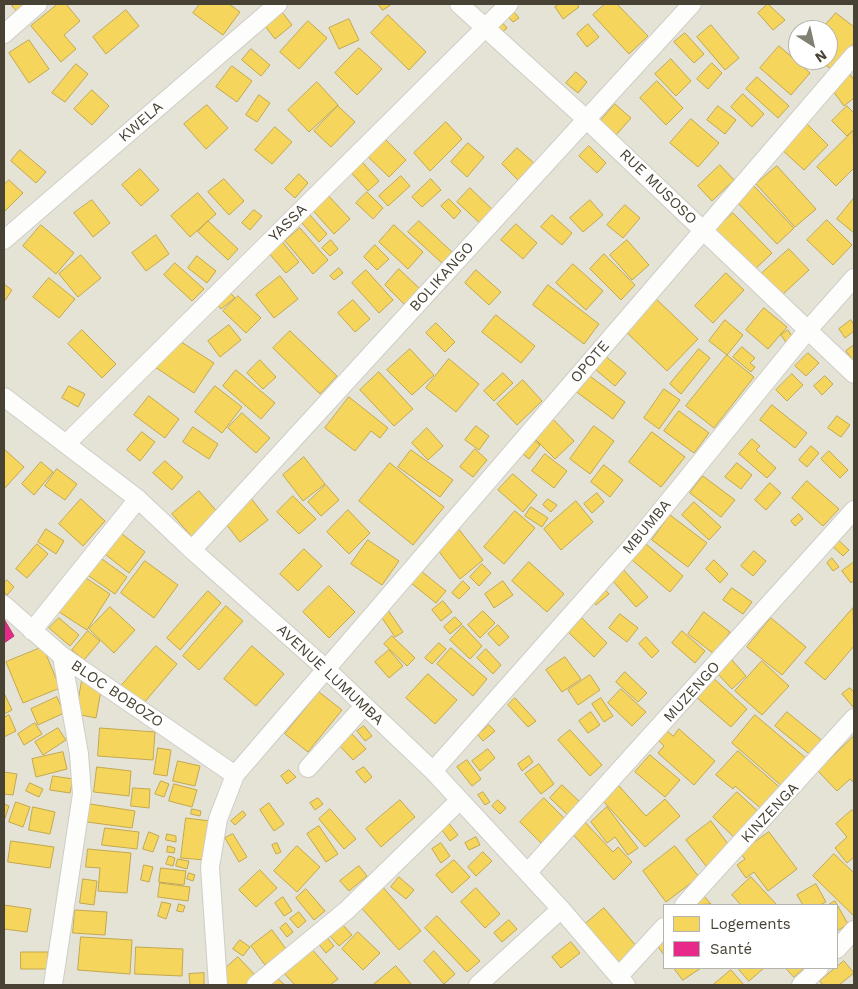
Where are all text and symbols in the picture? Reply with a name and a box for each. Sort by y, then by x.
north arrow [788,20,838,70]
text: N [812,47,830,66]
street label: KWELA [115,98,167,146]
street label: RUE MUSOSO [616,146,700,228]
street label: YASSA [265,200,311,246]
street label: BOLIKANGO [406,239,478,315]
street label: OPOTE [567,337,613,387]
street label: MBUMBA [619,496,675,558]
street label: AVENUE LUMUMBA [273,621,387,729]
street label: BLOC BOBOZO [67,657,167,731]
street label: MUZENGO [660,658,724,726]
street label: KINZENGA [737,779,803,847]
legend [663,904,838,969]
text: Logements [710,915,791,933]
text: Santé [710,940,752,958]

